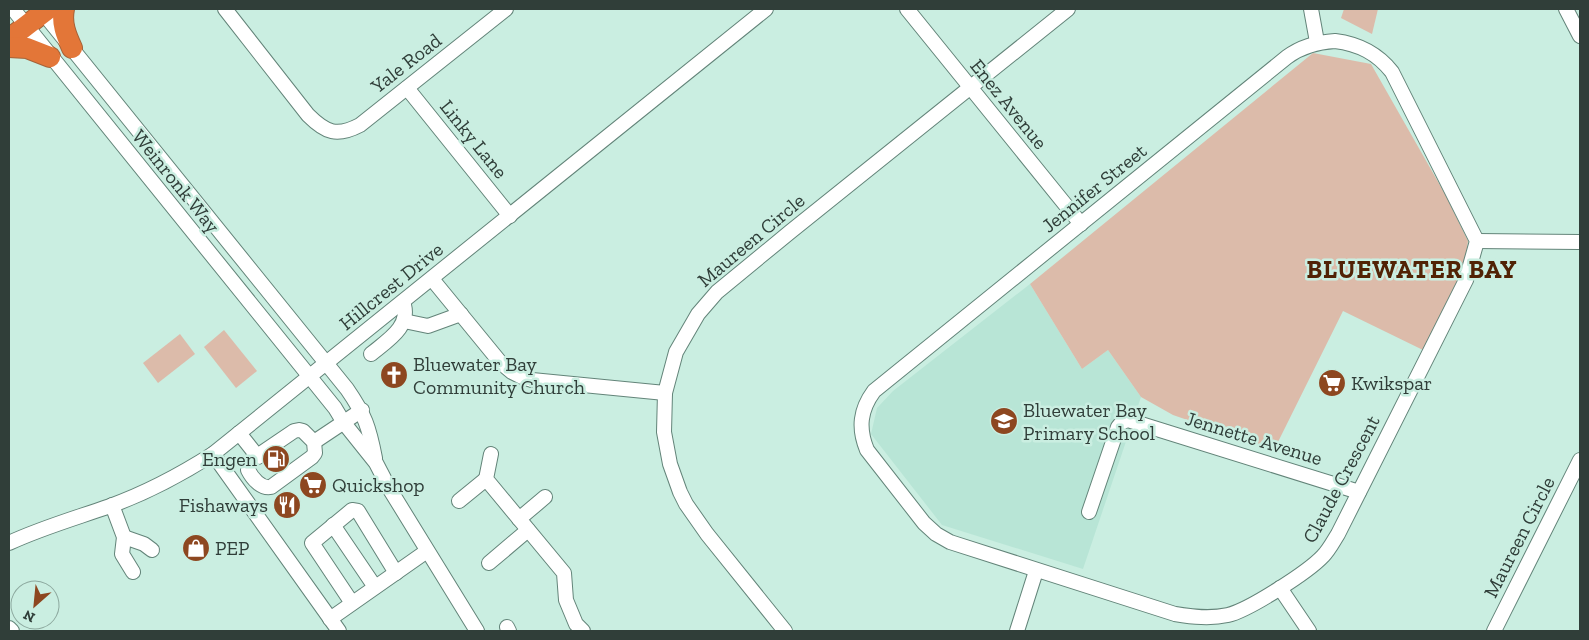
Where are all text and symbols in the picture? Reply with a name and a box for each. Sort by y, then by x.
street label: Yale Road [365,28,446,99]
street label: Enez Avenue [965,54,1053,154]
street label: Linky Lane [435,95,513,183]
street label: Weinronk Way [127,125,225,238]
street label: Jennifer Street [1037,138,1152,237]
street label: Maureen Circle [693,188,809,292]
street label: Hillcrest Drive [334,237,448,335]
district label: BLUEWATER BAY [1306,254,1518,284]
place label: Bluewater Bay Community Church [413,352,586,399]
church icon: Bluewater Bay Community Church [379,360,409,390]
supermarket icon: Kwikspar [1317,368,1347,398]
place label: Kwikspar [1351,371,1432,395]
place label: Bluewater Bay Primary School [1023,398,1155,445]
school or university icon: Bluewater Bay Primary School [989,406,1019,436]
street label: Jennette Avenue [1183,406,1325,470]
street label: Claude Crescent [1297,411,1385,547]
fuel station icon: Engen [261,444,291,474]
place label: Engen [202,447,258,471]
supermarket icon: Quickshop [298,470,328,500]
place label: Quickshop [332,473,424,497]
street label: Maureen Circle [1478,473,1560,601]
restaurant icon: Fishaways [272,490,302,520]
place label: Fishaways [179,493,268,517]
shop icon: PEP [181,533,211,563]
place label: PEP [215,536,250,560]
north arrow [10,580,60,630]
text: N [20,606,38,626]

